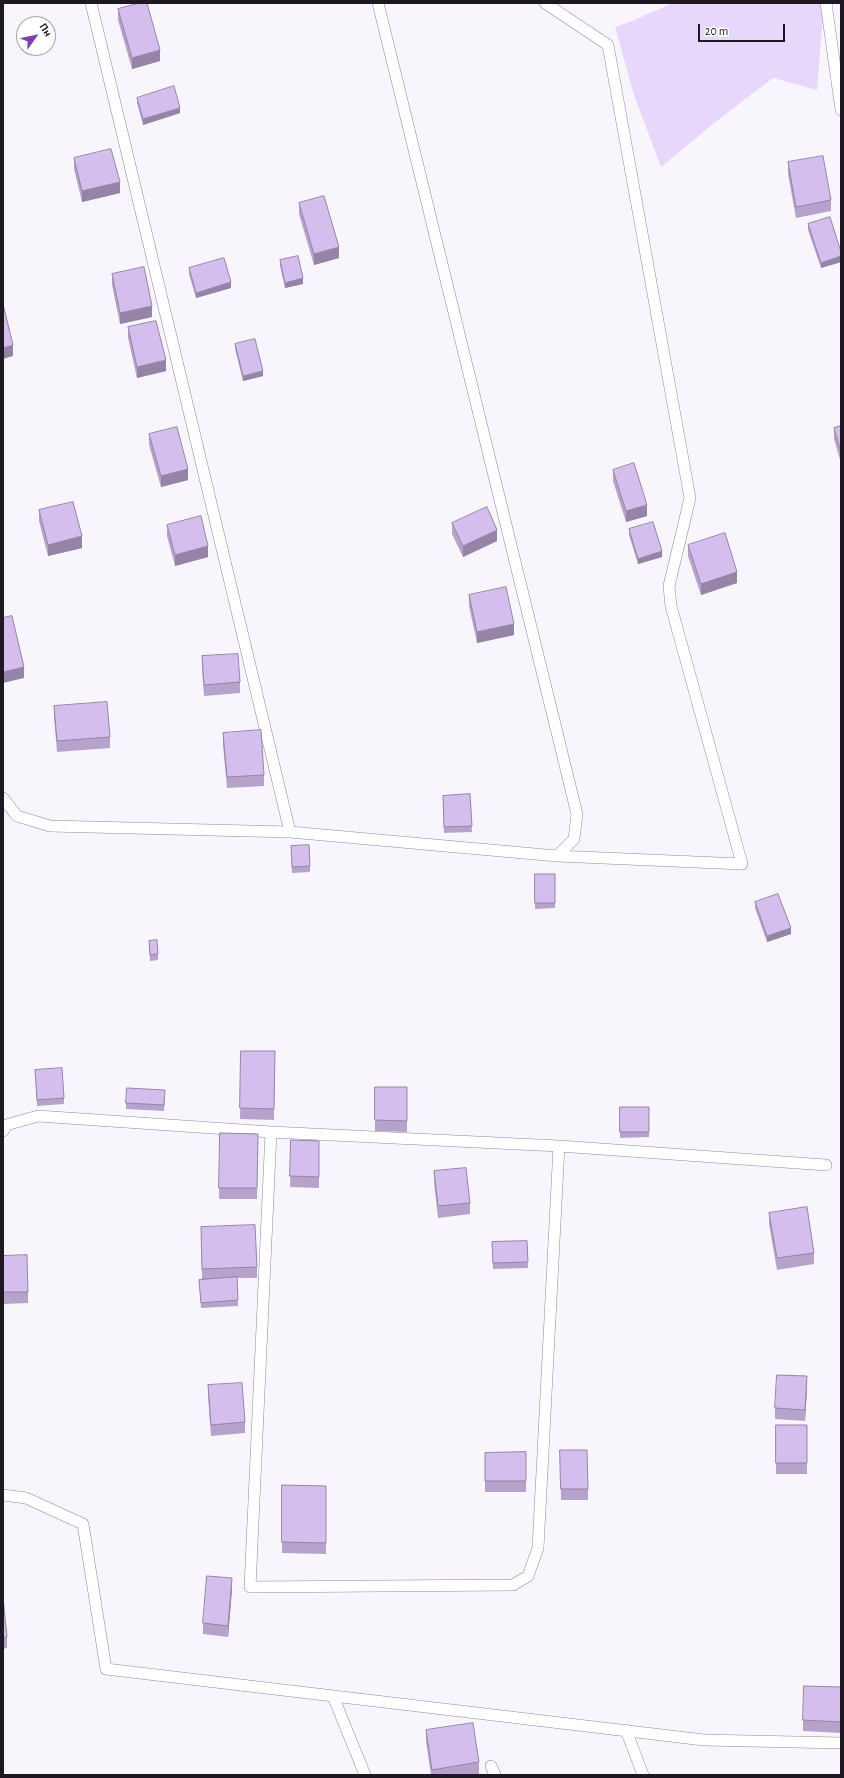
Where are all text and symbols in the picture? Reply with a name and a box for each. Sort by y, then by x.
north arrow [16,16,56,56]
scale bar [700,16,787,42]
text: Пн [37,21,54,38]
text: 20 m [705,25,728,37]

